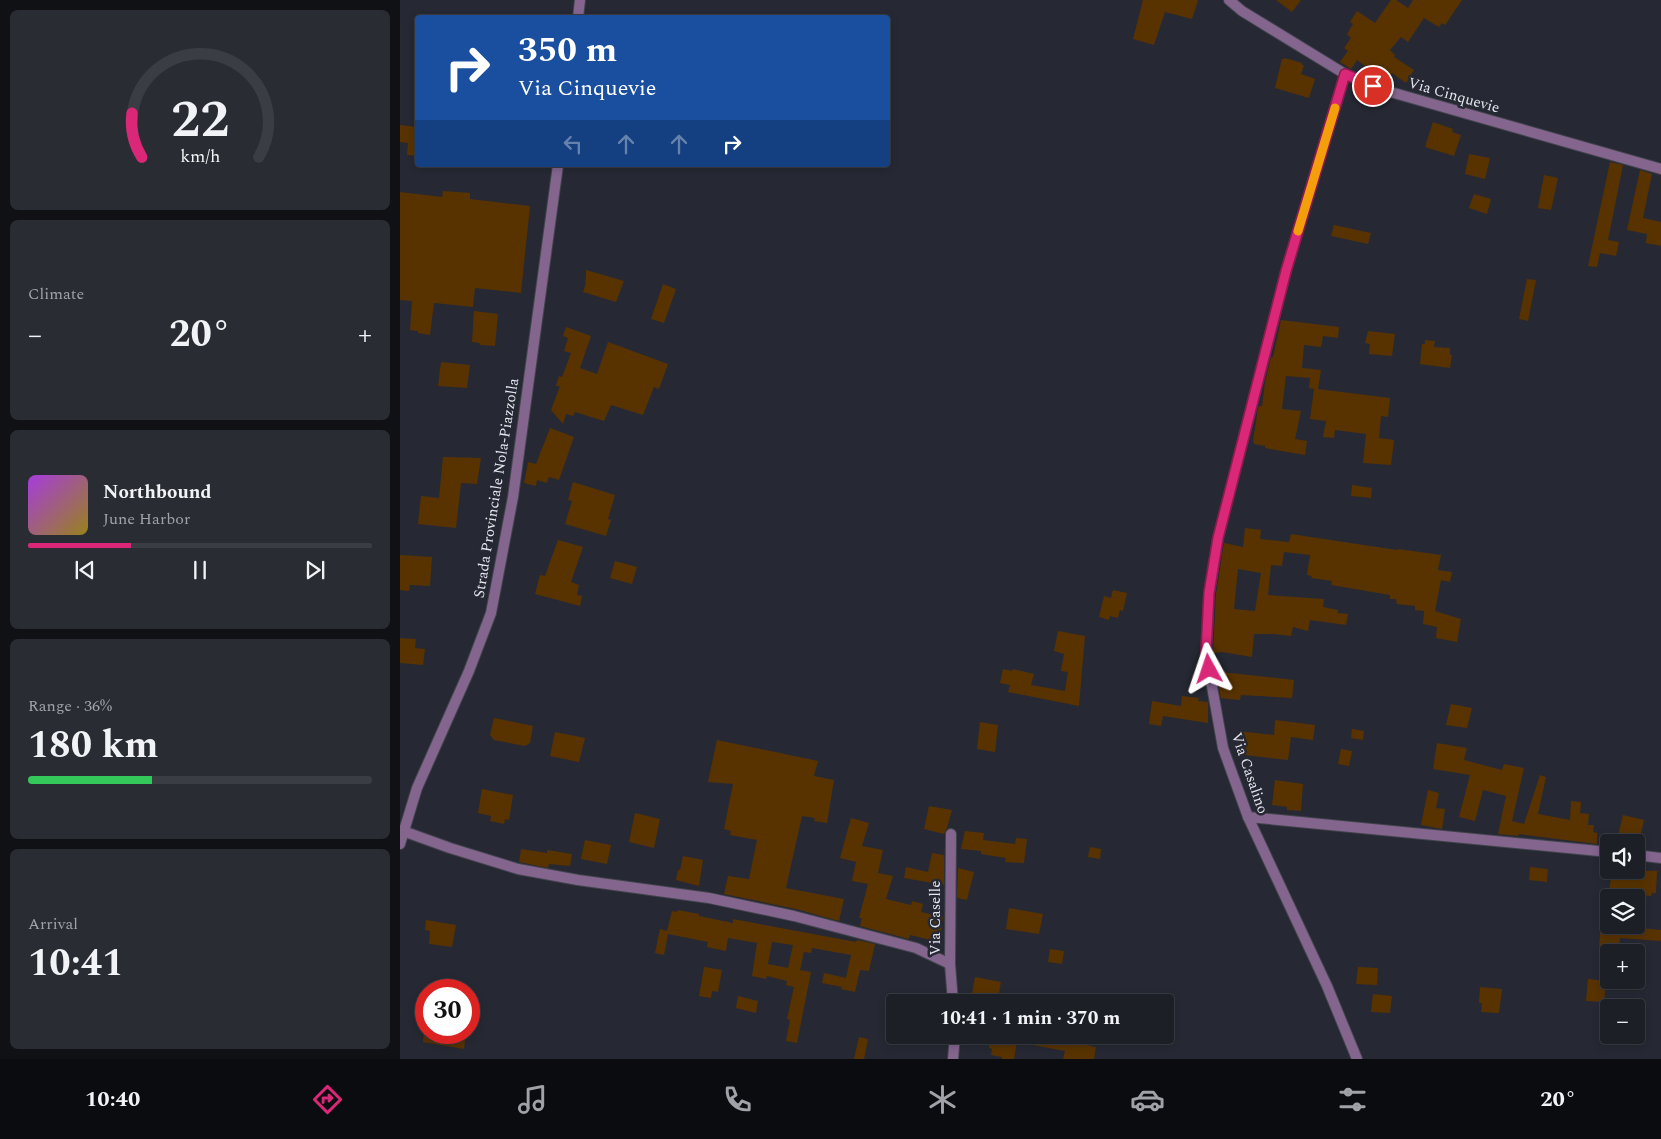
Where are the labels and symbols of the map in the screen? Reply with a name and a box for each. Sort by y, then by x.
pin [1352,65,1394,107]
street label: Via Cinquevie [1405,71,1502,120]
street label: Strada Provinciale Nola-Piazzolla [468,376,525,600]
position arrow [1182,642,1234,694]
street label: Via Casalino [1225,729,1274,817]
street label: Via Caselle [924,881,947,955]
speed limit sign: 30 [415,979,480,1044]

